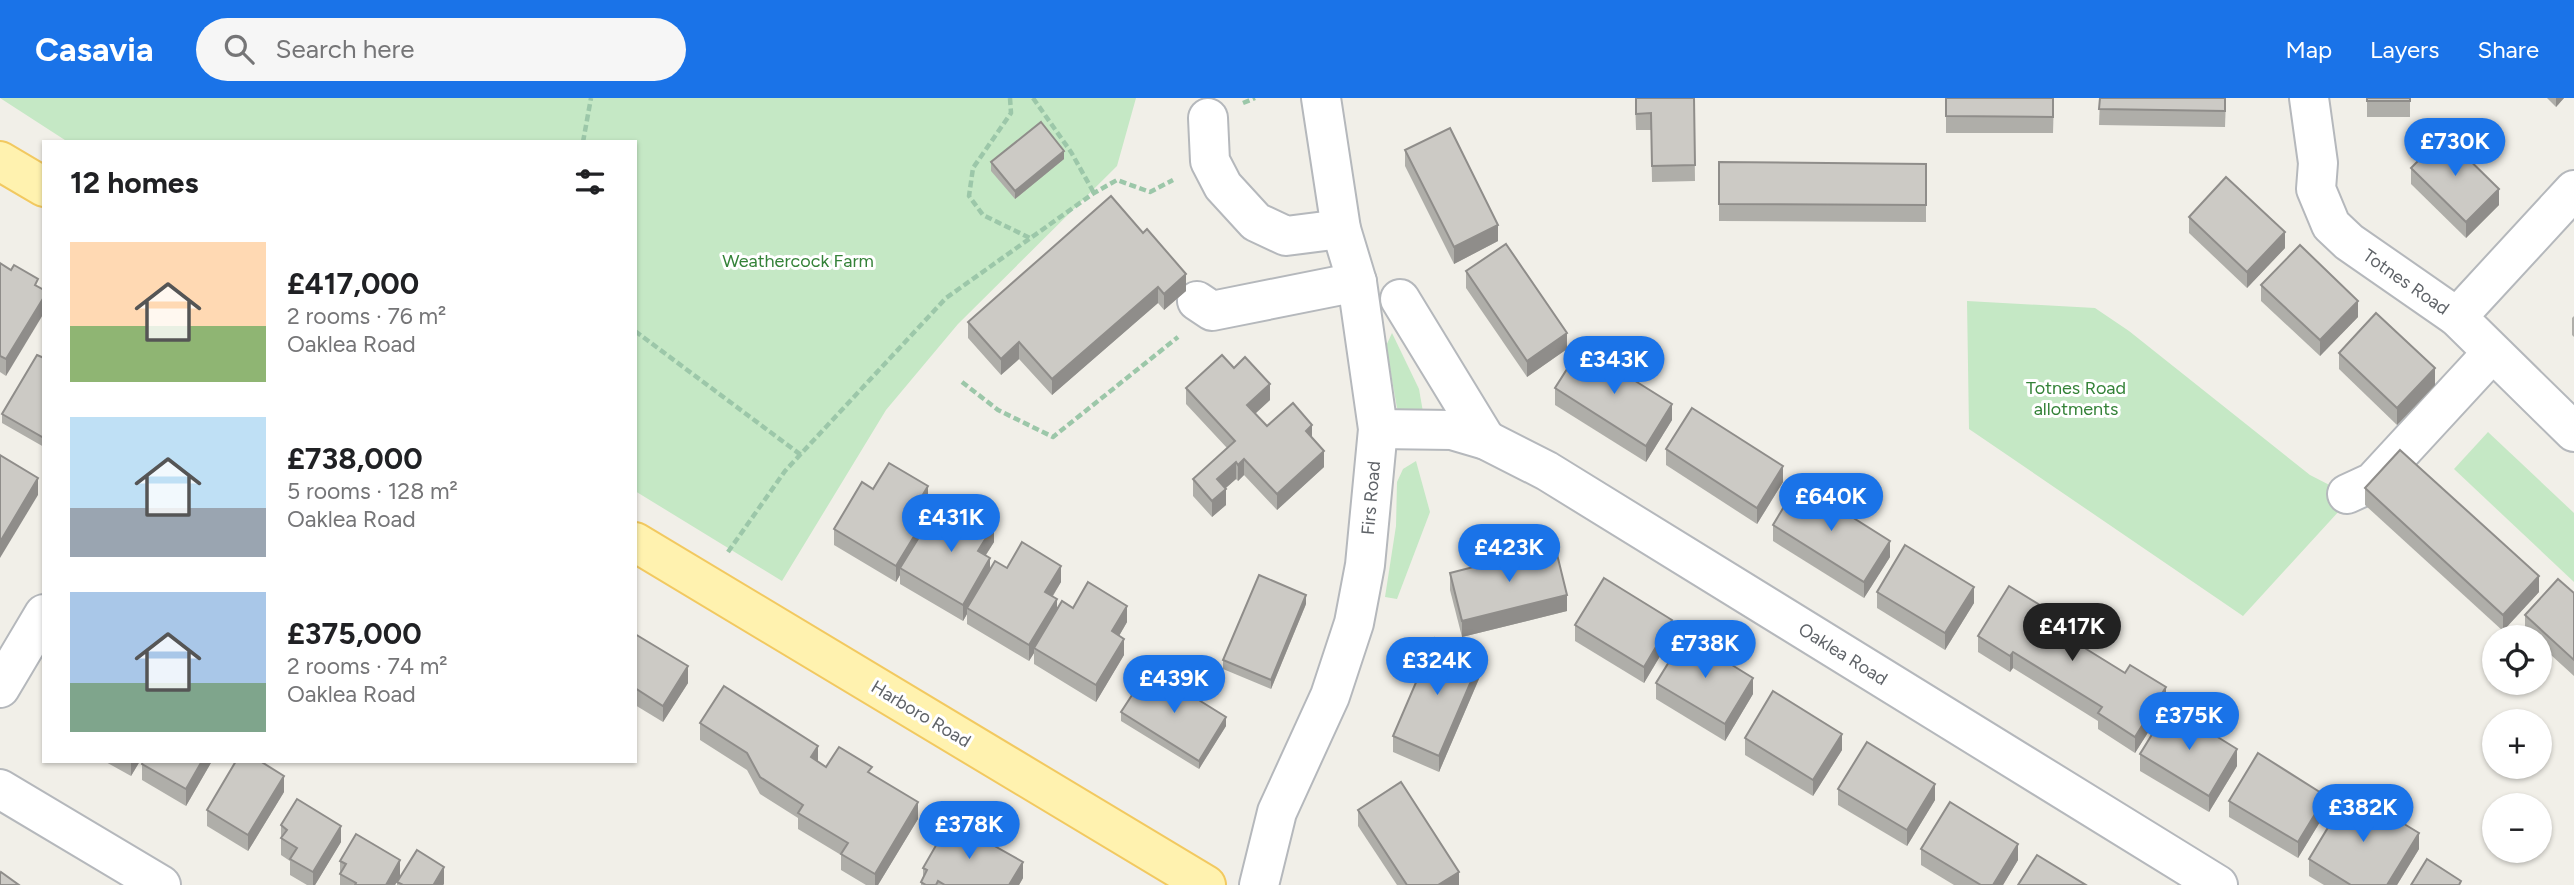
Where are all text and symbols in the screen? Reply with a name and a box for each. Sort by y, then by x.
search box [196,18,686,81]
text: Casavia [35,30,154,69]
icon: search [220,30,258,68]
text: Search here [276,33,415,65]
text: Map [2285,35,2332,64]
text: Layers [2370,35,2439,64]
text: Share [2477,35,2539,64]
pin: £730K [2406,118,2504,178]
text: £730K [2420,127,2490,155]
icon: filters [571,163,609,201]
text: 12 homes [70,164,198,201]
street label: Totnes Road [2359,244,2453,320]
park label: Weathercock Farm [722,250,874,272]
text: £417,000 [287,265,419,302]
icon: home [126,270,210,354]
text: 2 rooms · 76 m² [287,302,446,330]
text: Oaklea Road [287,330,416,358]
pin: £343K [1565,336,1663,396]
text: £343K [1579,345,1649,373]
park label: Totnes Road allotments [2026,377,2126,420]
text: £738,000 [287,440,423,477]
icon: home [126,445,210,529]
street label: Firs Road [1357,460,1385,536]
pin: £640K [1782,474,1880,533]
text: 5 rooms · 128 m² [287,477,458,505]
text: £640K [1795,482,1867,510]
pin: £431K [902,494,1000,554]
text: £431K [918,503,984,531]
text: Oaklea Road [287,505,416,533]
pin: £423K [1460,524,1558,584]
text: £423K [1474,533,1544,561]
pin: £417K [2023,603,2121,663]
text: £417K [2039,612,2105,640]
text: £375,000 [287,615,422,652]
street label: Oaklea Road [1794,618,1892,690]
icon: home [126,620,210,704]
pin: £738K [1656,620,1754,680]
map controls [2482,625,2552,863]
button: locate [2482,625,2552,695]
text: £738K [1671,629,1739,657]
pin: £324K [1388,638,1486,697]
text: £324K [1402,646,1472,674]
text: 2 rooms · 74 m² [287,652,448,680]
pin: £439K [1125,656,1223,715]
text: £439K [1139,664,1209,692]
street label: Harboro Road [867,676,975,752]
text: Oaklea Road [287,680,416,708]
pin: £375K [2140,692,2238,752]
text: £375K [2155,701,2223,729]
button: + [2482,709,2552,779]
pin: £382K [2314,784,2412,844]
text: £382K [2328,793,2398,821]
button: − [2482,793,2552,863]
pin: £378K [920,802,1018,861]
text: £378K [935,810,1003,838]

